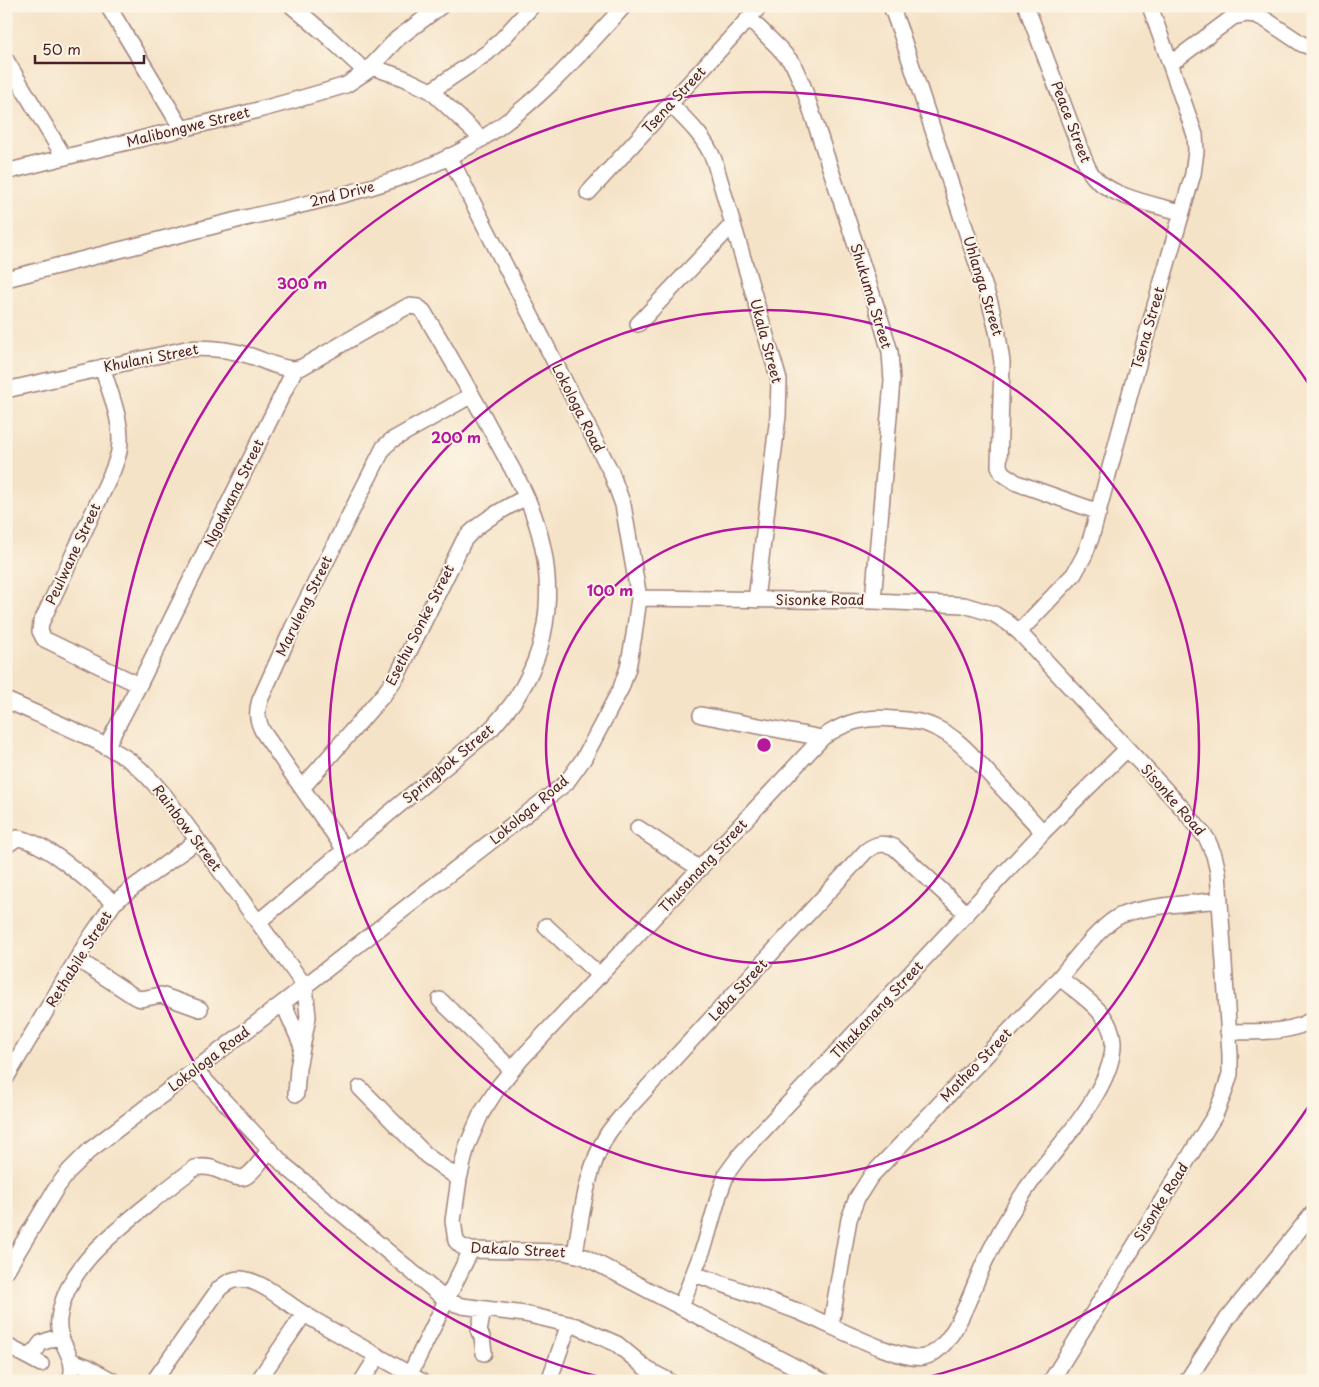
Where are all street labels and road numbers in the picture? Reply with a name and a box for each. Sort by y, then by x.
street label: Tsena Street [637,61,710,138]
street label: Peace Street [1046,78,1097,166]
street label: Malibongwe Street [124,101,252,152]
street label: 2nd Drive [307,175,376,212]
street label: Uhlanga Street [958,233,1009,339]
street label: Shukuma Street [845,241,898,351]
street label: Tsena Street [1126,284,1169,372]
street label: Ukala Street [745,296,788,386]
street label: Khulani Street [102,338,200,377]
street label: Lokologa Road [547,360,610,456]
street label: Ngodwana Street [198,435,269,550]
street label: Peulwane Street [40,499,105,608]
street label: Maruleng Street [270,552,337,660]
street label: Esethu Sonke Street [380,560,459,689]
street label: Sisonke Road [776,589,865,610]
street label: Springbok Street [397,719,498,808]
street label: Sisonke Road [1136,759,1210,840]
street label: Lokologa Road [485,770,573,849]
street label: Rainbow Street [148,780,227,876]
street label: Thusanang Street [654,814,752,917]
street label: Rethabile Street [41,906,117,1011]
street label: Leba Street [703,954,772,1025]
street label: Tlhakanang Street [825,956,928,1063]
street label: Lokologa Road [163,1021,254,1096]
street label: Motheo Street [935,1023,1016,1106]
street label: Sisonke Road [1128,1158,1193,1245]
street label: Dakalo Street [470,1237,566,1262]

